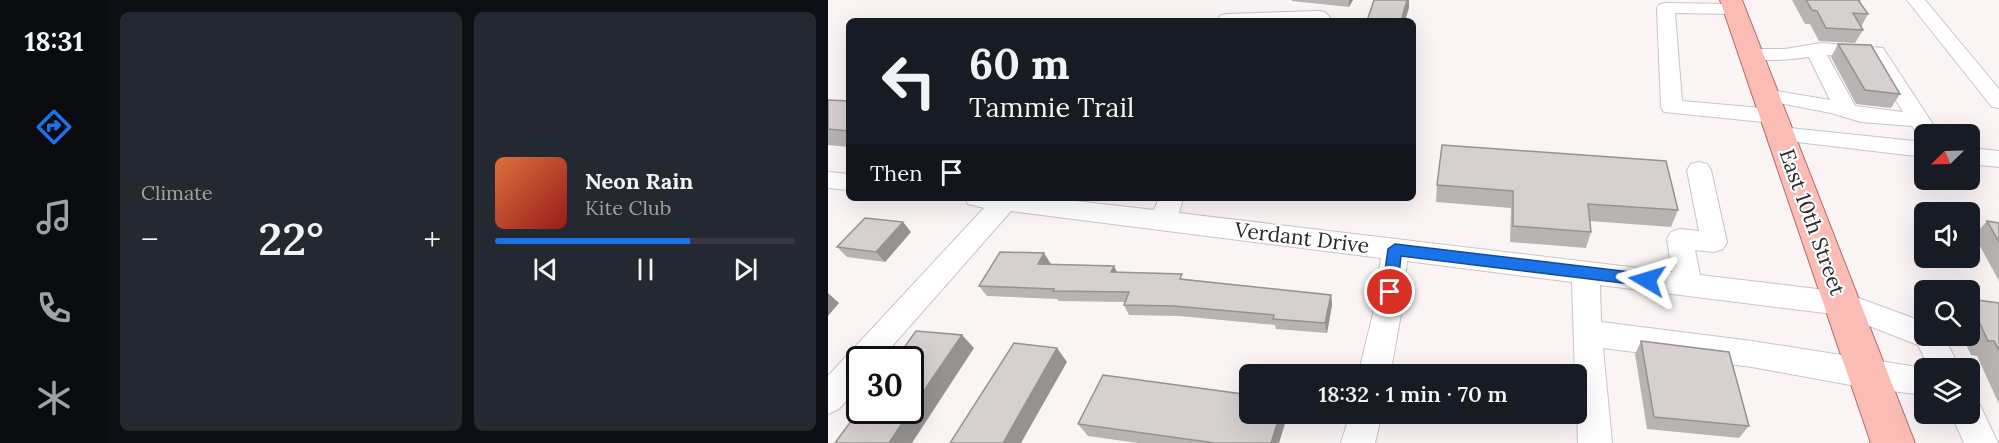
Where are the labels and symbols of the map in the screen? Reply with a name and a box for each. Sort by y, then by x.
north arrow [1914,124,1980,190]
street label: East 10th Street [1773,145,1852,299]
street label: Verdant Drive [1232,216,1371,259]
position arrow [1615,248,1679,312]
pin [1364,266,1415,317]
speed limit sign: 30 [846,346,924,424]

